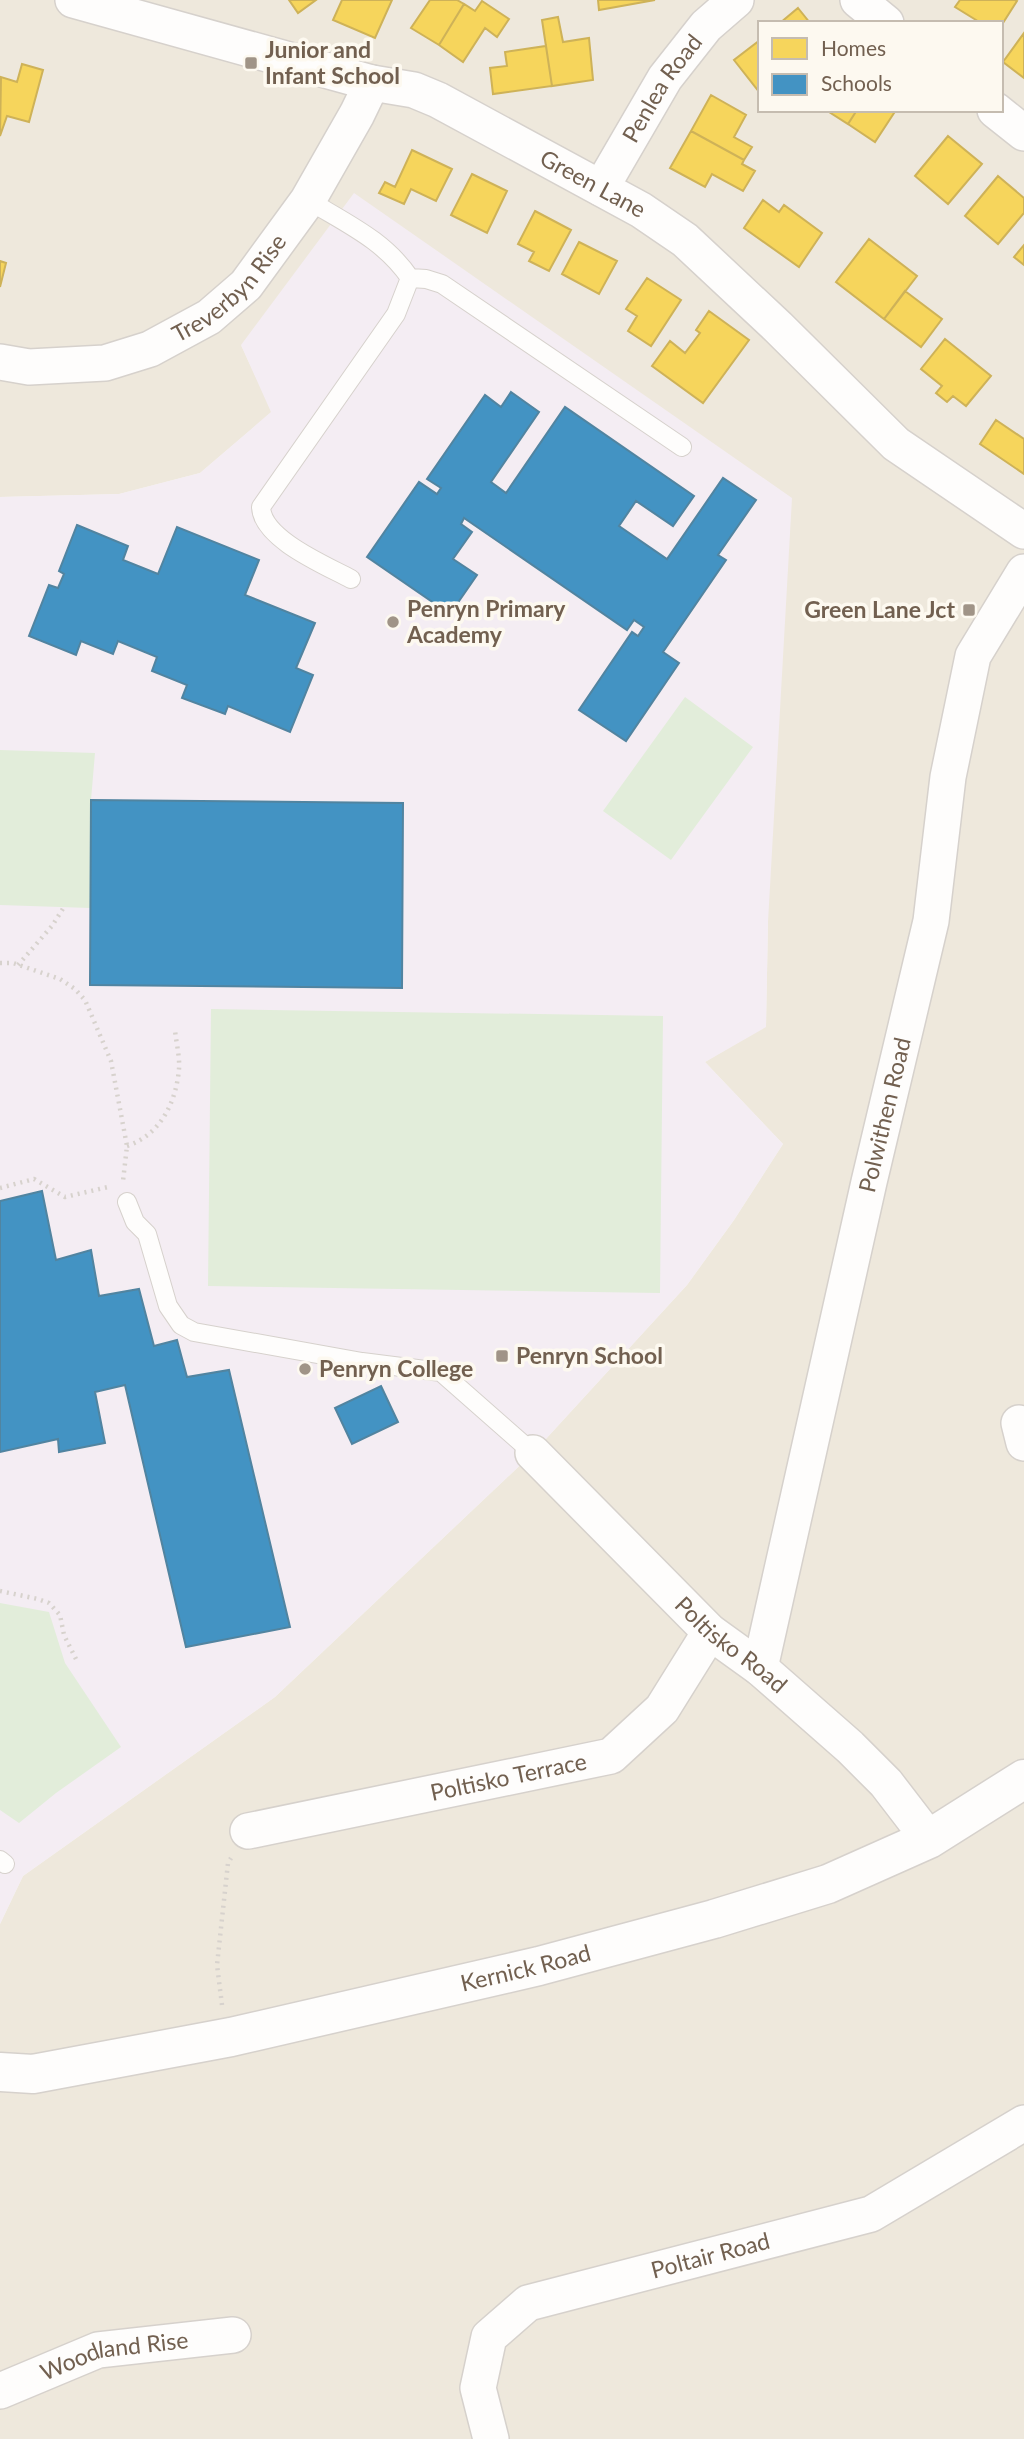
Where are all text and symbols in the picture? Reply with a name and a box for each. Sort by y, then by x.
legend [758,21,1003,112]
street label: Penlea Road [616,28,707,147]
place label: Junior and Infant School [265,35,400,89]
text: Homes [821,35,886,60]
marker: Junior and Infant School [243,55,259,71]
text: Schools [821,70,892,95]
street label: Green Lane [536,143,651,223]
street label: Treverbyn Rise [167,228,291,347]
place label: Penryn Primary Academy [406,594,566,648]
place label: Green Lane Jct [804,595,955,623]
marker: Green Lane Jct [961,602,977,618]
marker: Penryn Primary Academy [385,614,401,630]
street label: Polwithen Road [852,1034,916,1195]
place label: Penryn School [516,1341,663,1369]
marker: Penryn School [494,1348,510,1364]
place label: Penryn College [319,1354,473,1382]
marker: Penryn College [297,1361,313,1377]
street label: Poltisko Road [670,1590,793,1698]
street label: Poltisko Terrace [428,1746,589,1806]
street label: Kernick Road [458,1938,593,1997]
street label: Poltair Road [648,2226,773,2284]
street label: Woodland Rise [36,2325,190,2386]

